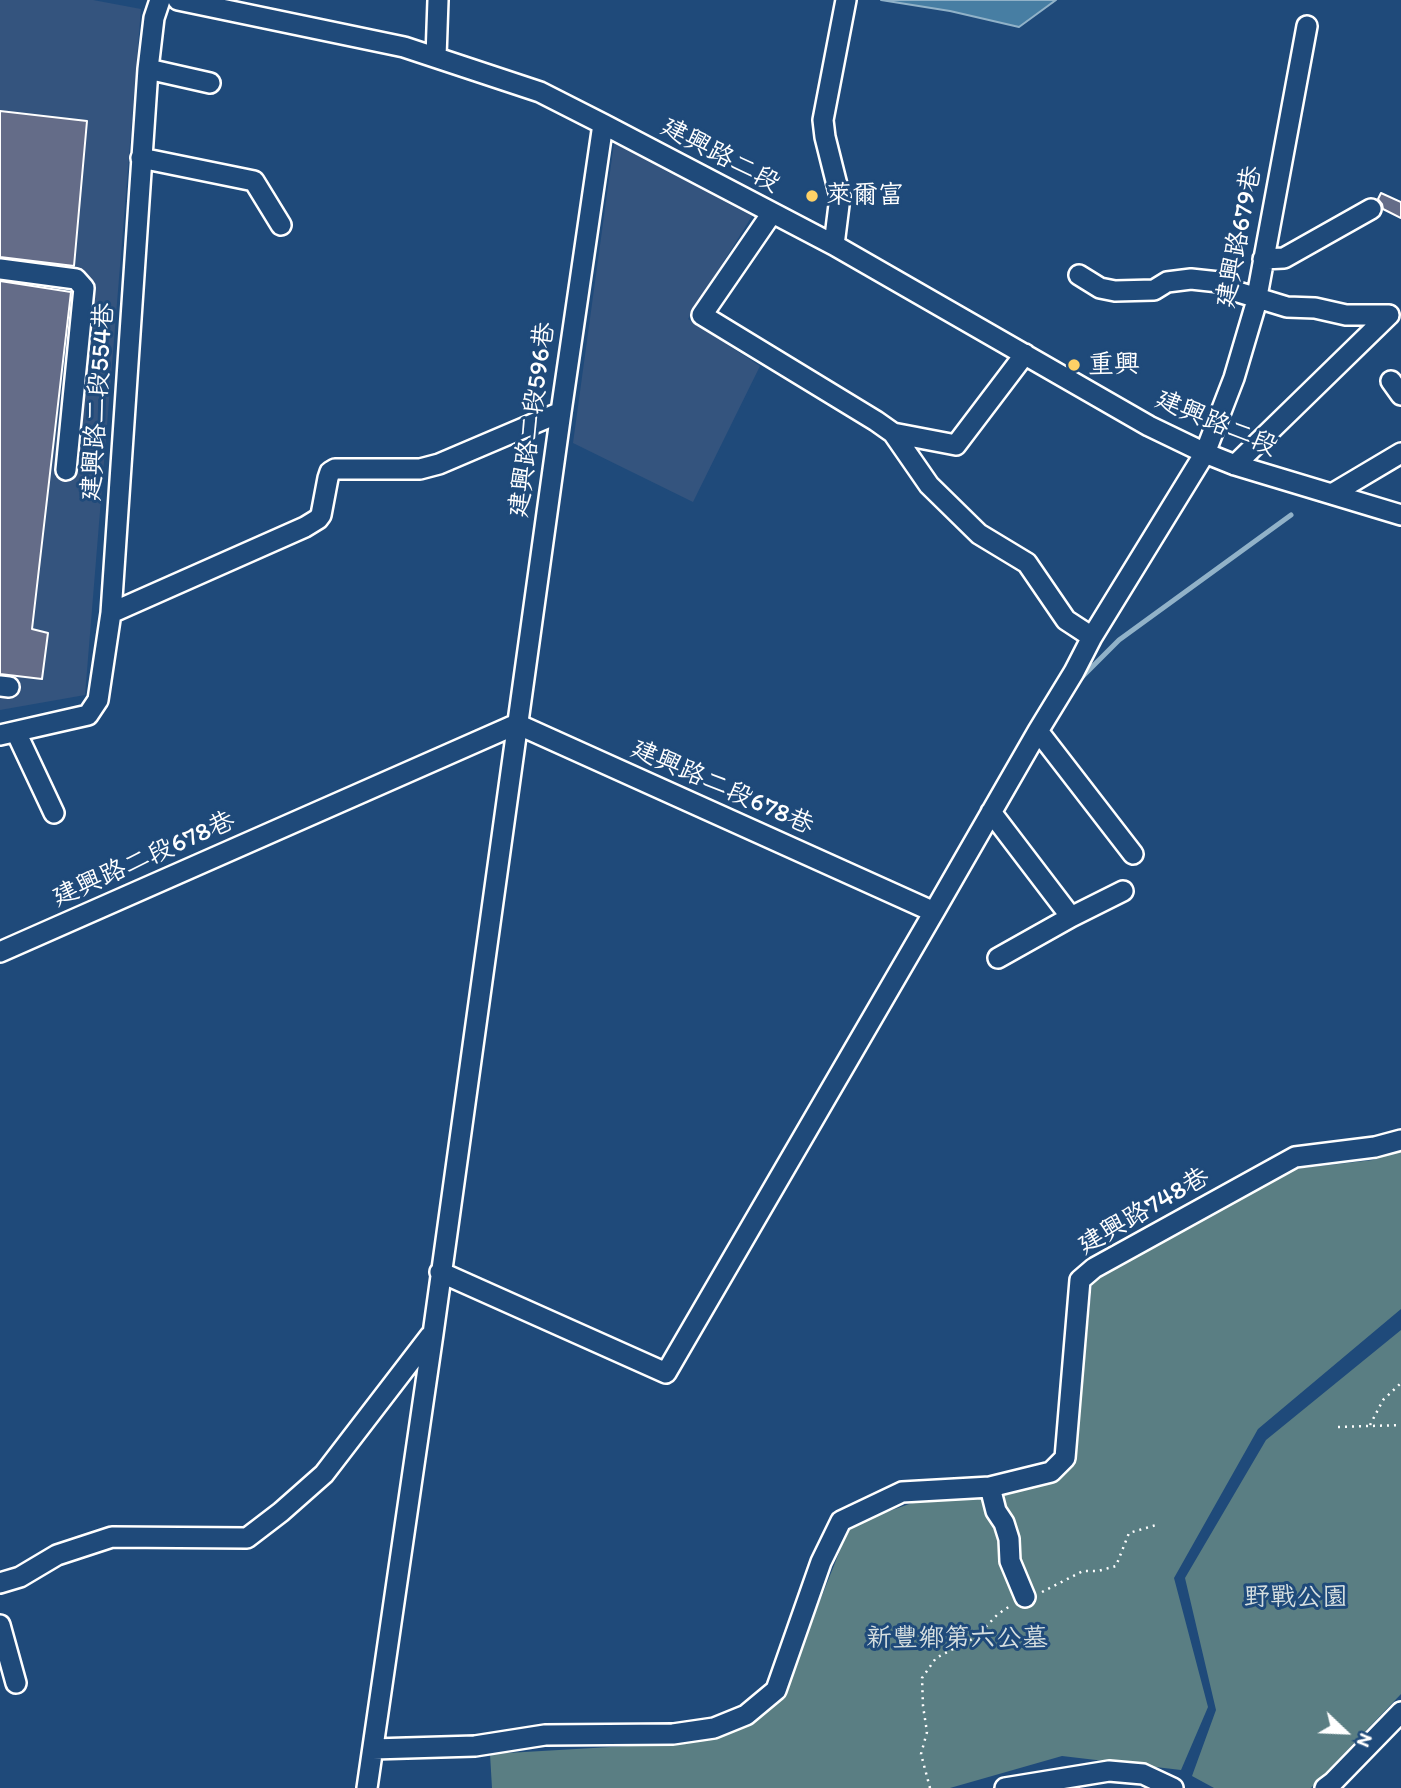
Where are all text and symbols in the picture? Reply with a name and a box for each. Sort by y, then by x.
street label: 建興路二段 [655,112,785,200]
street label: 建興路679巷 [1211,163,1269,311]
place label: 萊爾富 [826,180,904,212]
marker: 萊爾富 [804,188,820,204]
street label: 建興路二段554巷 [76,302,122,502]
street label: 建興路二段596巷 [504,320,562,520]
place label: 重興 [1088,349,1140,381]
marker: 重興 [1066,357,1082,373]
street label: 建興路二段 [1150,384,1282,464]
street label: 建興路二段678巷 [626,734,818,842]
street label: 建興路二段678巷 [48,806,240,914]
street label: 建興路748巷 [1073,1162,1215,1262]
park label: 野戰公園 [1244,1582,1348,1614]
park label: 新豐鄉第六公墓 [866,1623,1048,1655]
north arrow [1310,1697,1380,1767]
text: N [1352,1730,1378,1751]

